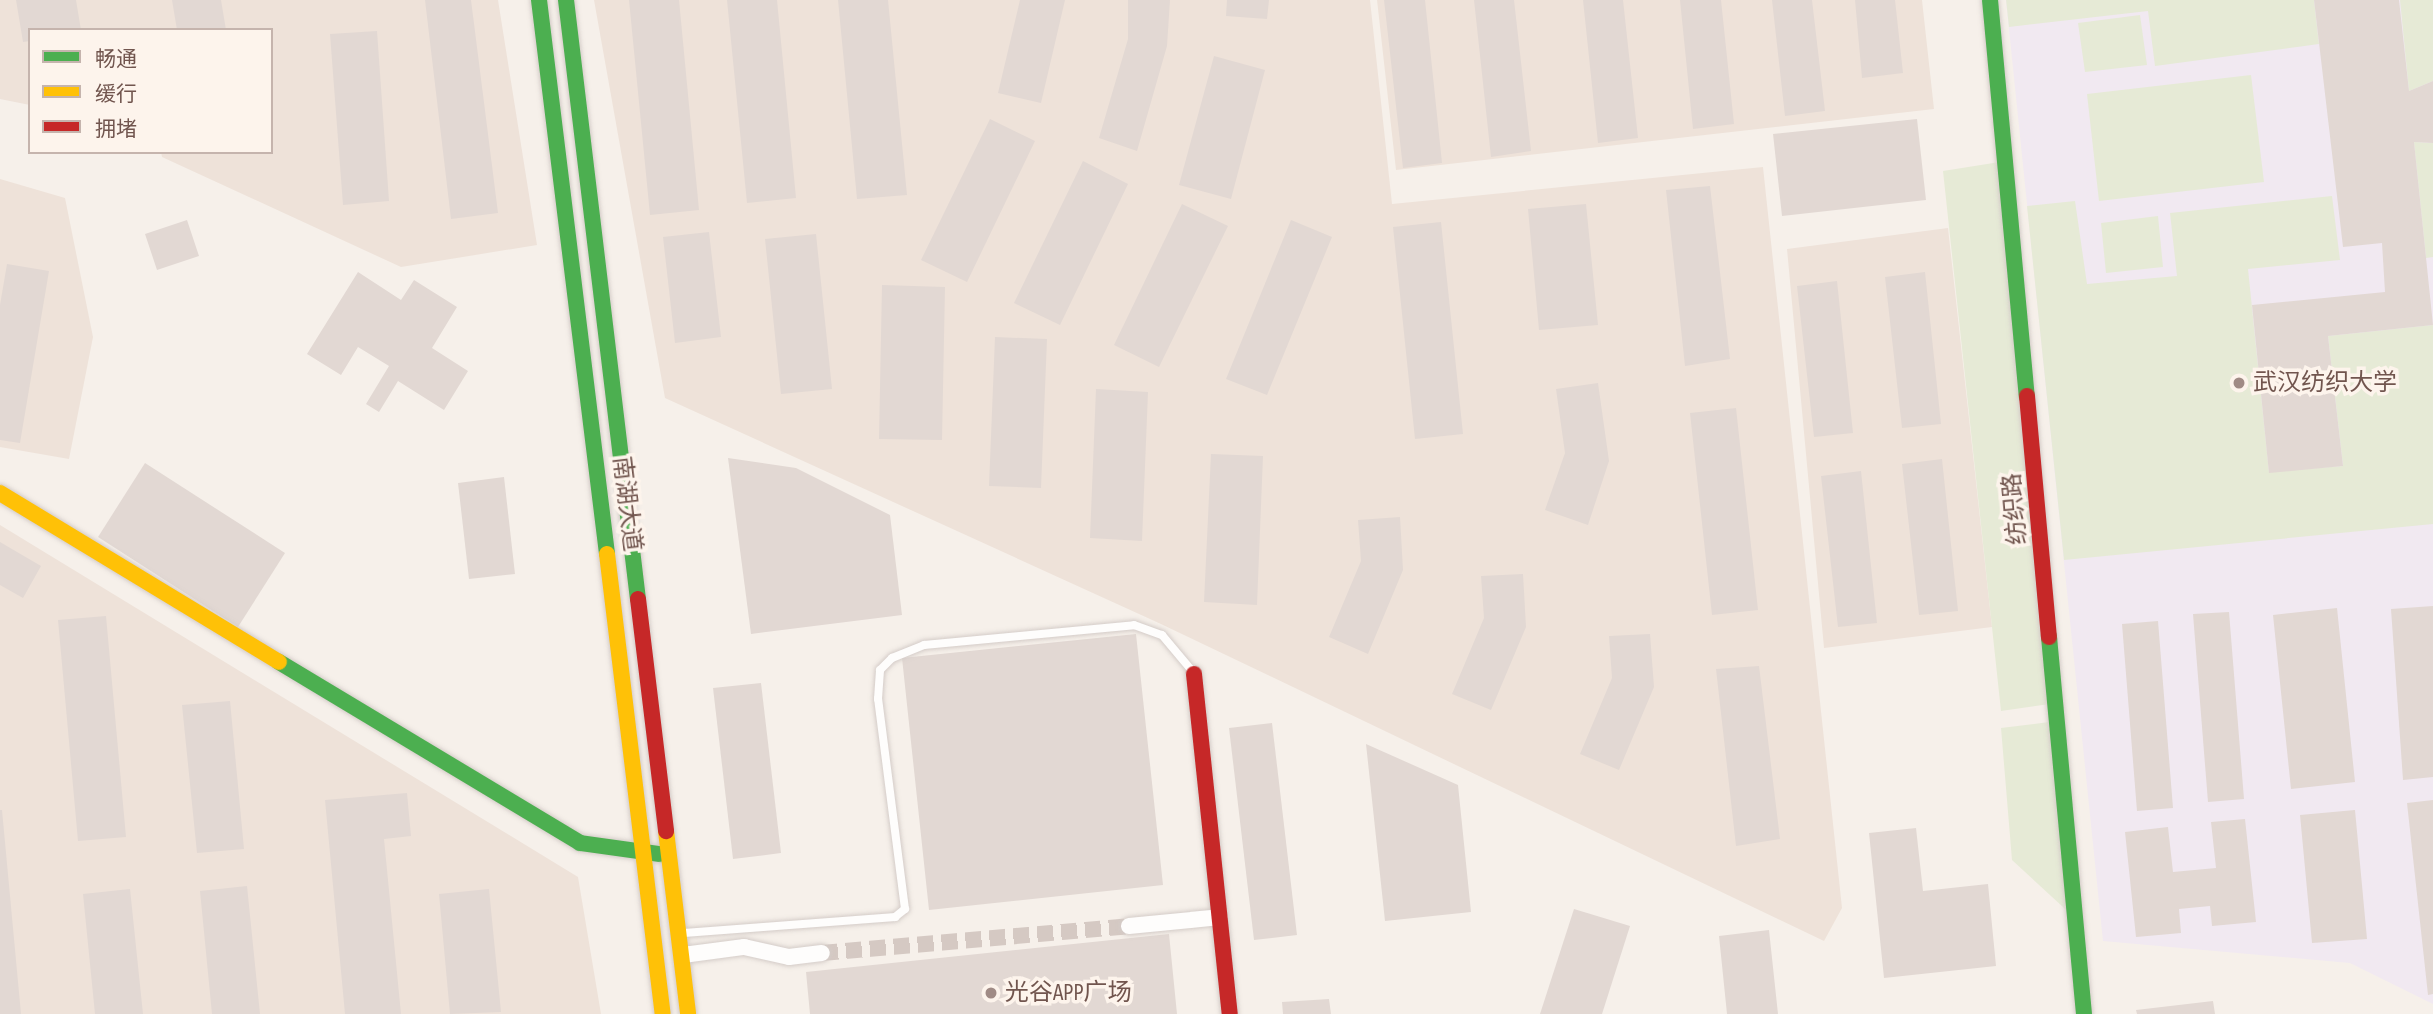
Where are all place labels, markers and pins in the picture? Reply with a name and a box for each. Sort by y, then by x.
place label: 武汉纺织大学 [2253,369,2397,397]
marker: 武汉纺织大学 [2231,375,2247,391]
place label: 光谷APP广场 [1005,979,1132,1007]
marker: 光谷APP广场 [983,985,999,1001]

